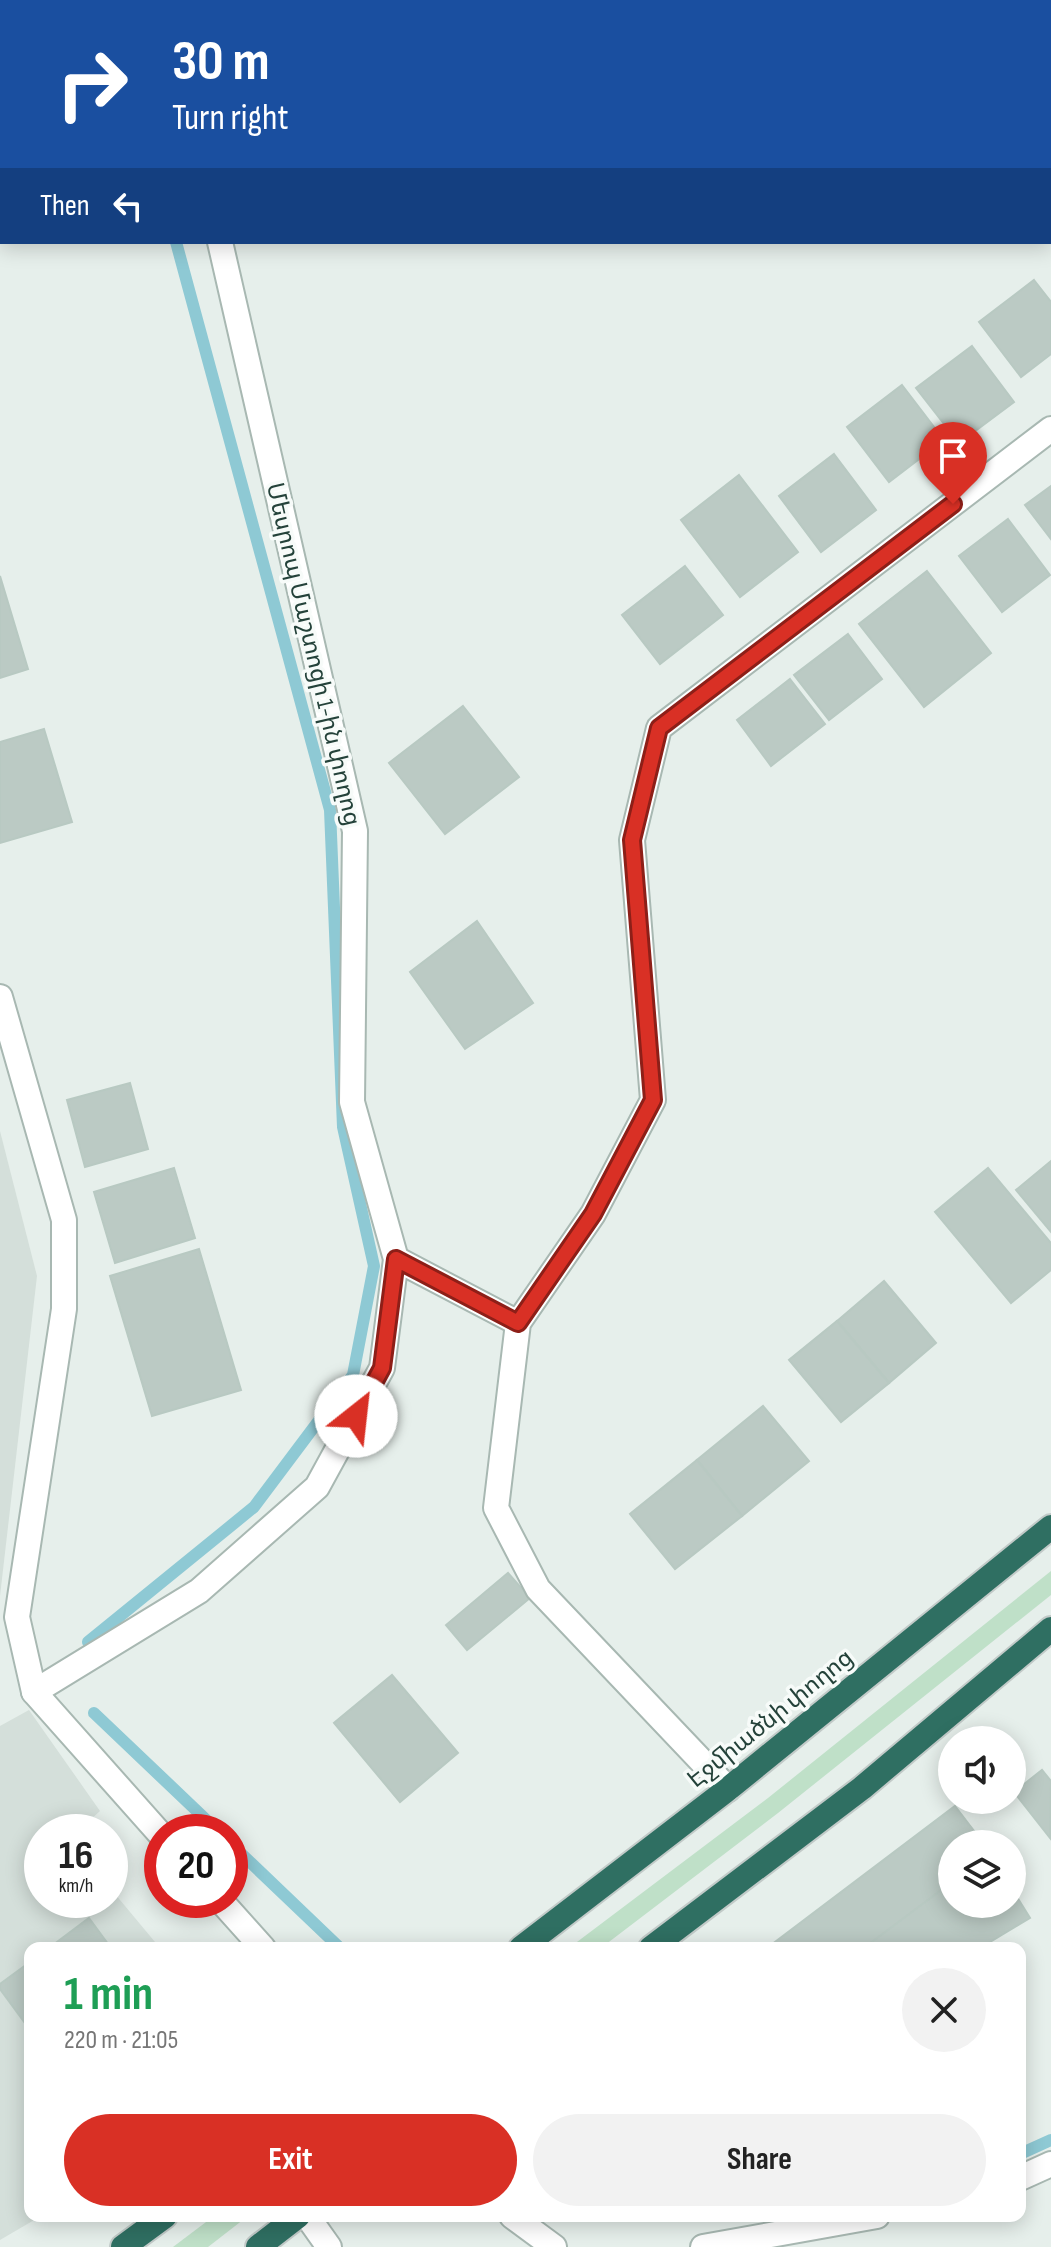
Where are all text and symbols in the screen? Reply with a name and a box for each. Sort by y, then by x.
text: 30 m [172,29,270,96]
icon: right [40,32,144,136]
text: Turn right [172,97,289,140]
icon: left [106,184,150,228]
text: Then [40,188,90,224]
pin [919,422,987,504]
icon: arrive [931,434,975,478]
street label: Մեսրոպ Մաշտոցի 1-ին փողոց [260,480,367,828]
position arrow [314,1374,398,1458]
street label: Էջմիածնի փողոց [682,1643,859,1794]
map controls [938,1726,1026,1918]
button: sound [938,1726,1026,1814]
speed limit sign: 20 [144,1814,248,1918]
button: layers [938,1830,1026,1918]
text: 16 [59,1832,93,1880]
text: km/h [59,1874,93,1898]
text: 1 min [64,1966,153,2023]
button: close [902,1968,986,2052]
text: 220 m · 21:05 [64,2025,178,2056]
button: Exit [64,2114,517,2206]
button: Share [533,2114,986,2206]

